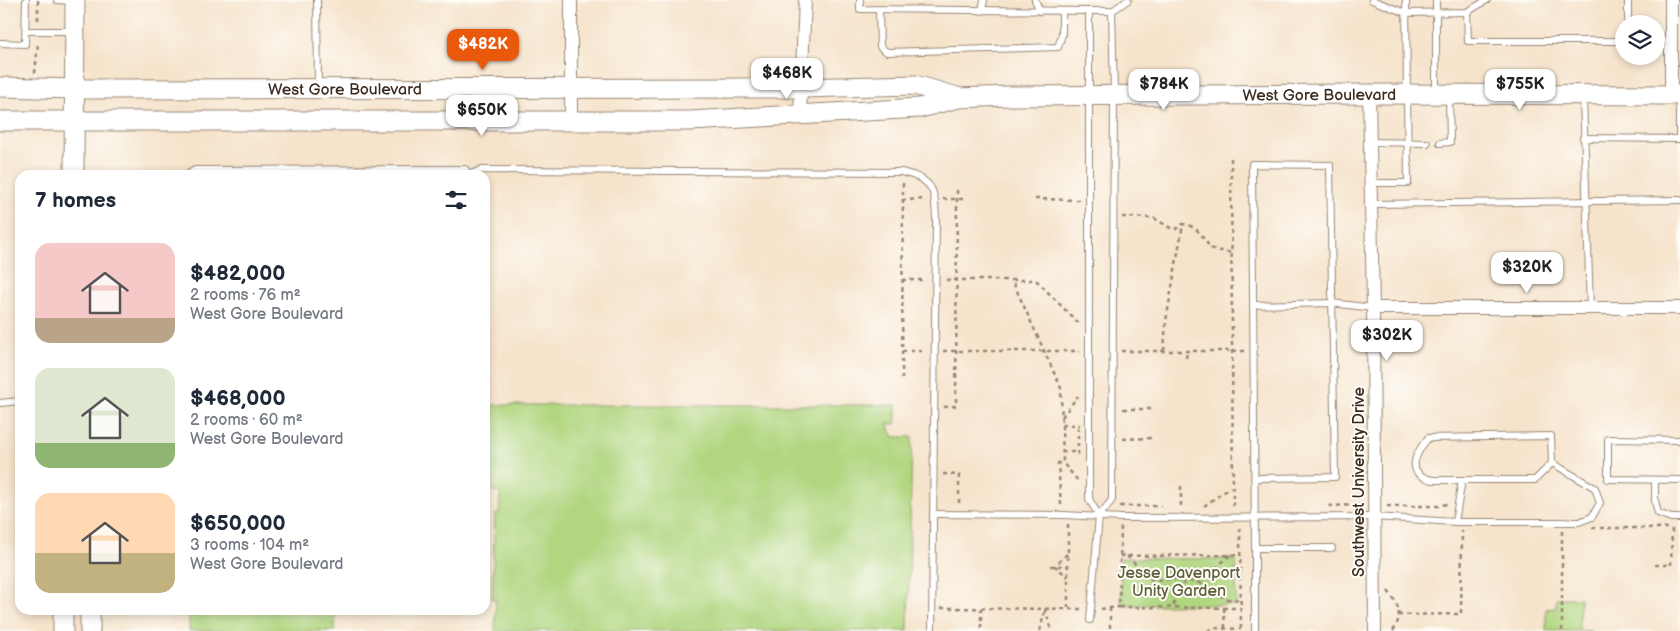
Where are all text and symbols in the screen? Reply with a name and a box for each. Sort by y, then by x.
map controls [1615,15,1665,65]
button: layers [1615,15,1665,65]
pin: $482K [448,28,518,71]
text: $482K [458,35,508,54]
pin: $468K [752,58,822,100]
text: $468K [762,64,812,83]
pin: $784K [1129,68,1199,111]
pin: $755K [1485,68,1555,111]
text: $784K [1139,75,1189,94]
text: $755K [1496,75,1544,94]
street label: West Gore Boulevard [268,81,422,100]
street label: West Gore Boulevard [1242,86,1396,106]
pin: $650K [447,94,517,137]
text: $650K [457,101,507,120]
icon: filters [442,186,470,214]
text: 7 homes [35,188,116,213]
pin: $320K [1492,252,1562,294]
text: $320K [1502,258,1552,277]
text: $482,000 [190,261,285,286]
icon: home [75,263,135,323]
text: 2 rooms · 76 m² [190,286,301,305]
text: West Gore Boulevard [190,305,344,324]
pin: $302K [1352,320,1422,362]
text: $302K [1362,326,1412,345]
text: $468,000 [190,386,285,411]
street label: Southwest University Drive [1350,387,1369,577]
icon: home [75,388,135,448]
text: 2 rooms · 60 m² [190,411,303,430]
text: West Gore Boulevard [190,430,344,449]
text: $650,000 [190,511,286,536]
icon: home [75,513,135,573]
text: 3 rooms · 104 m² [190,536,309,555]
text: West Gore Boulevard [190,555,344,574]
park label: Jesse Davenport Unity Garden [1118,564,1241,601]

